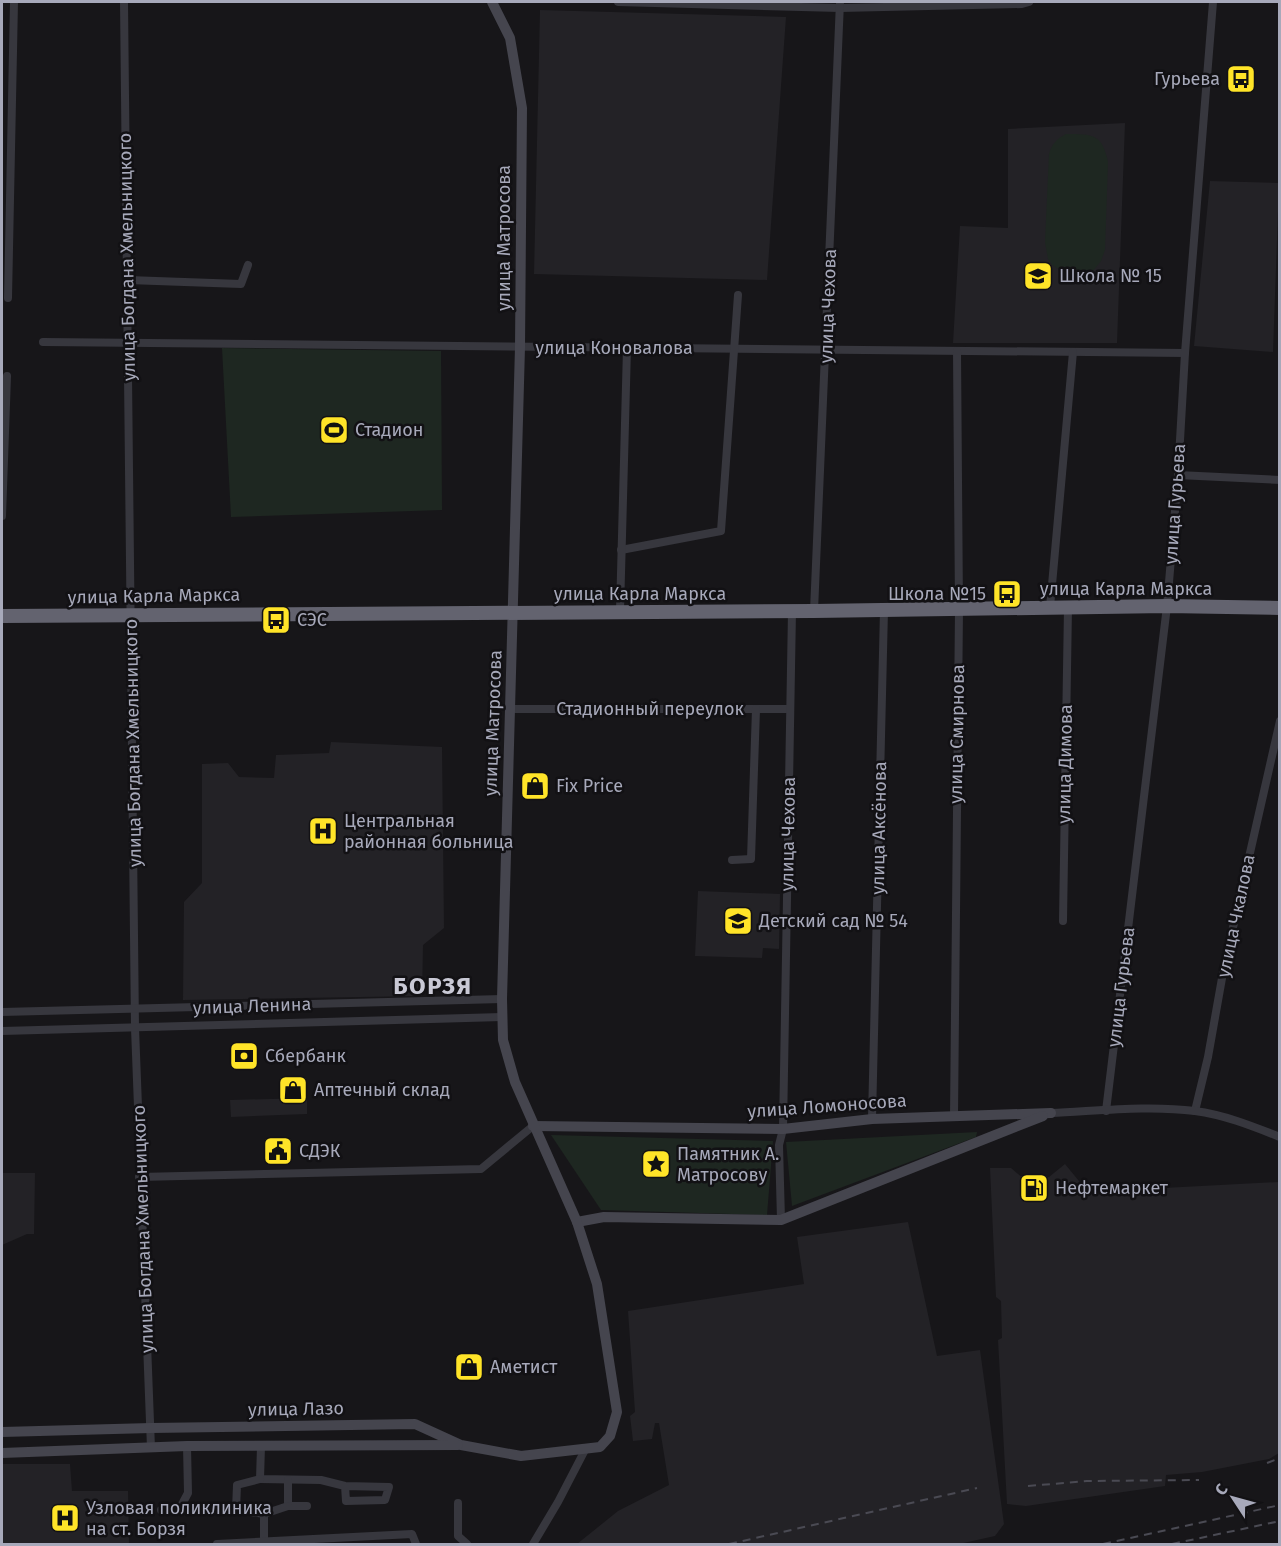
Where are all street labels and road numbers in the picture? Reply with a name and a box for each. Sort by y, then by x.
street label: улица Богдана Хмельницкого [114,133,140,381]
street label: улица Матросова [493,165,515,311]
street label: улица Чехова [815,248,841,364]
street label: улица Коновалова [535,337,693,359]
street label: улица Гурьева [1160,443,1190,565]
street label: улица Карла Маркса [1040,578,1212,600]
street label: улица Карла Маркса [68,583,240,609]
street label: улица Карла Маркса [554,583,726,605]
street label: улица Богдана Хмельницкого [120,619,146,867]
street label: улица Матросова [479,650,507,796]
street label: улица Смирнова [945,664,969,804]
street label: Стадионный переулок [556,698,744,720]
street label: улица Димова [1053,704,1077,824]
street label: улица Аксёнова [867,761,891,895]
street label: улица Чехова [776,777,800,891]
street label: улица Чкалова [1212,852,1260,980]
street label: улица Гурьева [1103,926,1139,1048]
street label: улица Ленина [192,993,312,1019]
street label: улица Ломоносова [747,1089,907,1123]
street label: улица Богдана Хмельницкого [128,1105,158,1353]
street label: улица Лазо [248,1397,344,1421]

